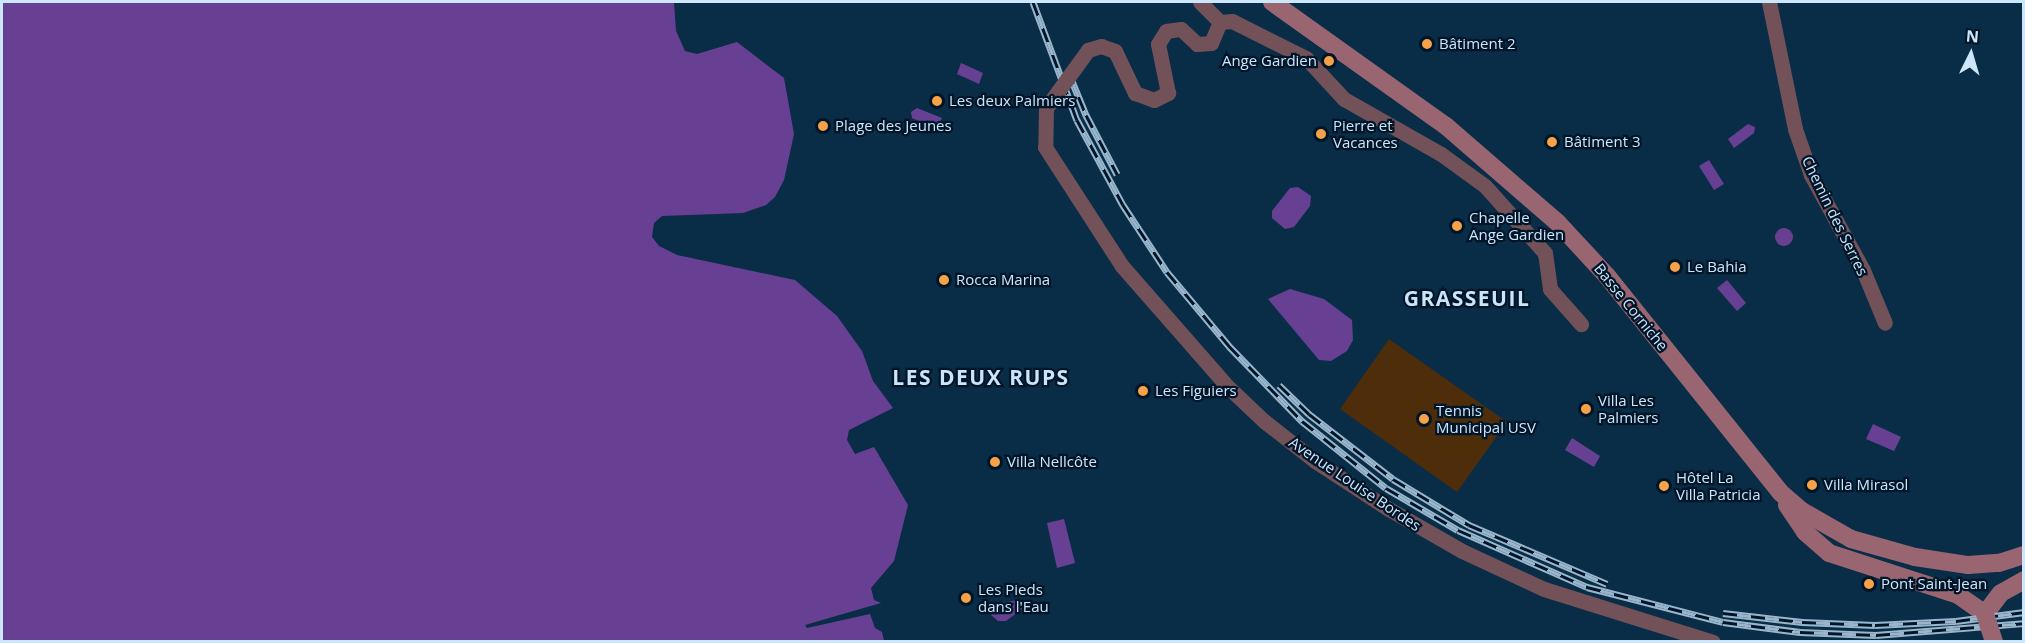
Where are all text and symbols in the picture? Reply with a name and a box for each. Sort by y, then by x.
north arrow [1941,24,2001,84]
text: N [1965,25,1980,48]
place label: Bâtiment 2 [1439,35,1515,53]
marker: Bâtiment 2 [1420,37,1434,51]
place label: Ange Gardien [1222,52,1317,70]
marker: Ange Gardien [1322,54,1336,68]
place label: Les deux Palmiers [949,92,1075,110]
marker: Les deux Palmiers [930,94,944,108]
place label: Pierre et Vacances [1333,116,1398,151]
place label: Plage des Jeunes [835,117,952,135]
marker: Plage des Jeunes [816,119,830,133]
marker: Pierre et Vacances [1314,127,1328,141]
place label: Bâtiment 3 [1564,133,1640,151]
marker: Bâtiment 3 [1545,135,1559,149]
street label: Chemin des Serres [1798,153,1872,279]
place label: Chapelle Ange Gardien [1469,208,1564,243]
marker: Chapelle Ange Gardien [1450,219,1464,233]
place label: Le Bahia [1687,258,1746,276]
street label: Basse Corniche [1590,260,1672,354]
marker: Le Bahia [1668,260,1682,274]
place label: Rocca Marina [956,271,1050,289]
marker: Rocca Marina [937,273,951,287]
district label: GRASSEUIL [1404,285,1530,311]
district label: LES DEUX RUPS [892,364,1070,390]
place label: Les Figuiers [1155,382,1237,400]
marker: Les Figuiers [1136,384,1150,398]
place label: Villa Les Palmiers [1598,391,1659,426]
place label: Tennis Municipal USV [1436,401,1536,436]
marker: Villa Les Palmiers [1579,402,1593,416]
marker: Tennis Municipal USV [1417,412,1431,426]
street label: Avenue Louise Bordes [1286,433,1424,535]
place label: Villa Nellcôte [1007,453,1097,471]
marker: Villa Nellcôte [988,455,1002,469]
place label: Hôtel La Villa Patricia [1676,468,1760,503]
place label: Villa Mirasol [1824,476,1908,494]
marker: Villa Mirasol [1805,478,1819,492]
marker: Hôtel La Villa Patricia [1657,479,1671,493]
place label: Pont Saint-Jean [1881,575,1987,593]
marker: Pont Saint-Jean [1862,577,1876,591]
place label: Les Pieds dans l'Eau [978,580,1049,615]
marker: Les Pieds dans l'Eau [959,591,973,605]

